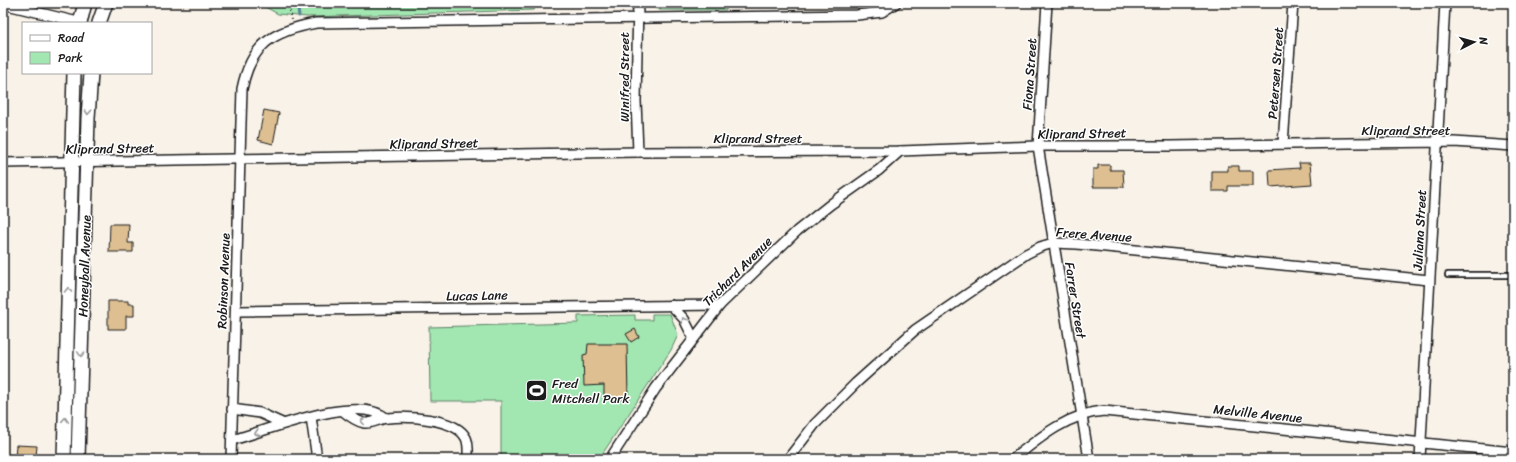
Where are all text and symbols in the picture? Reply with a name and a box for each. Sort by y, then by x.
legend [22,22,152,74]
north arrow [1454,22,1494,62]
street label: Petersen Street [1261,26,1290,120]
text: Road [58,27,85,49]
street label: Winifred Street [613,32,636,122]
text: N [1473,35,1493,46]
street label: Fiona Street [1016,37,1044,111]
text: Park [58,47,83,69]
one-way arrow [84,109,93,115]
street label: Kliprand Street [1362,119,1451,142]
street label: Kliprand Street [1037,121,1127,146]
street label: Kliprand Street [714,127,803,150]
street label: Kliprand Street [389,131,479,156]
street label: Kliprand Street [65,136,155,161]
street label: Juliana Street [1406,189,1433,272]
street label: Honeyball Avenue [71,215,98,317]
street label: Frere Avenue [1055,220,1133,249]
street label: Trichard Avenue [697,231,778,312]
street label: Robinson Avenue [210,233,237,329]
street label: Farrer Street [1058,260,1093,341]
street label: Lucas Lane [446,283,508,308]
one-way arrow [64,287,72,293]
one-way arrow [682,317,689,324]
one-way arrow [77,351,85,357]
place label: Fred Mitchell Park [552,372,629,410]
sports icon: Fred Mitchell Park [524,377,550,403]
street label: Melville Avenue [1212,397,1304,430]
one-way arrow [61,417,69,423]
one-way arrow [360,417,366,426]
one-way arrow [254,428,261,437]

